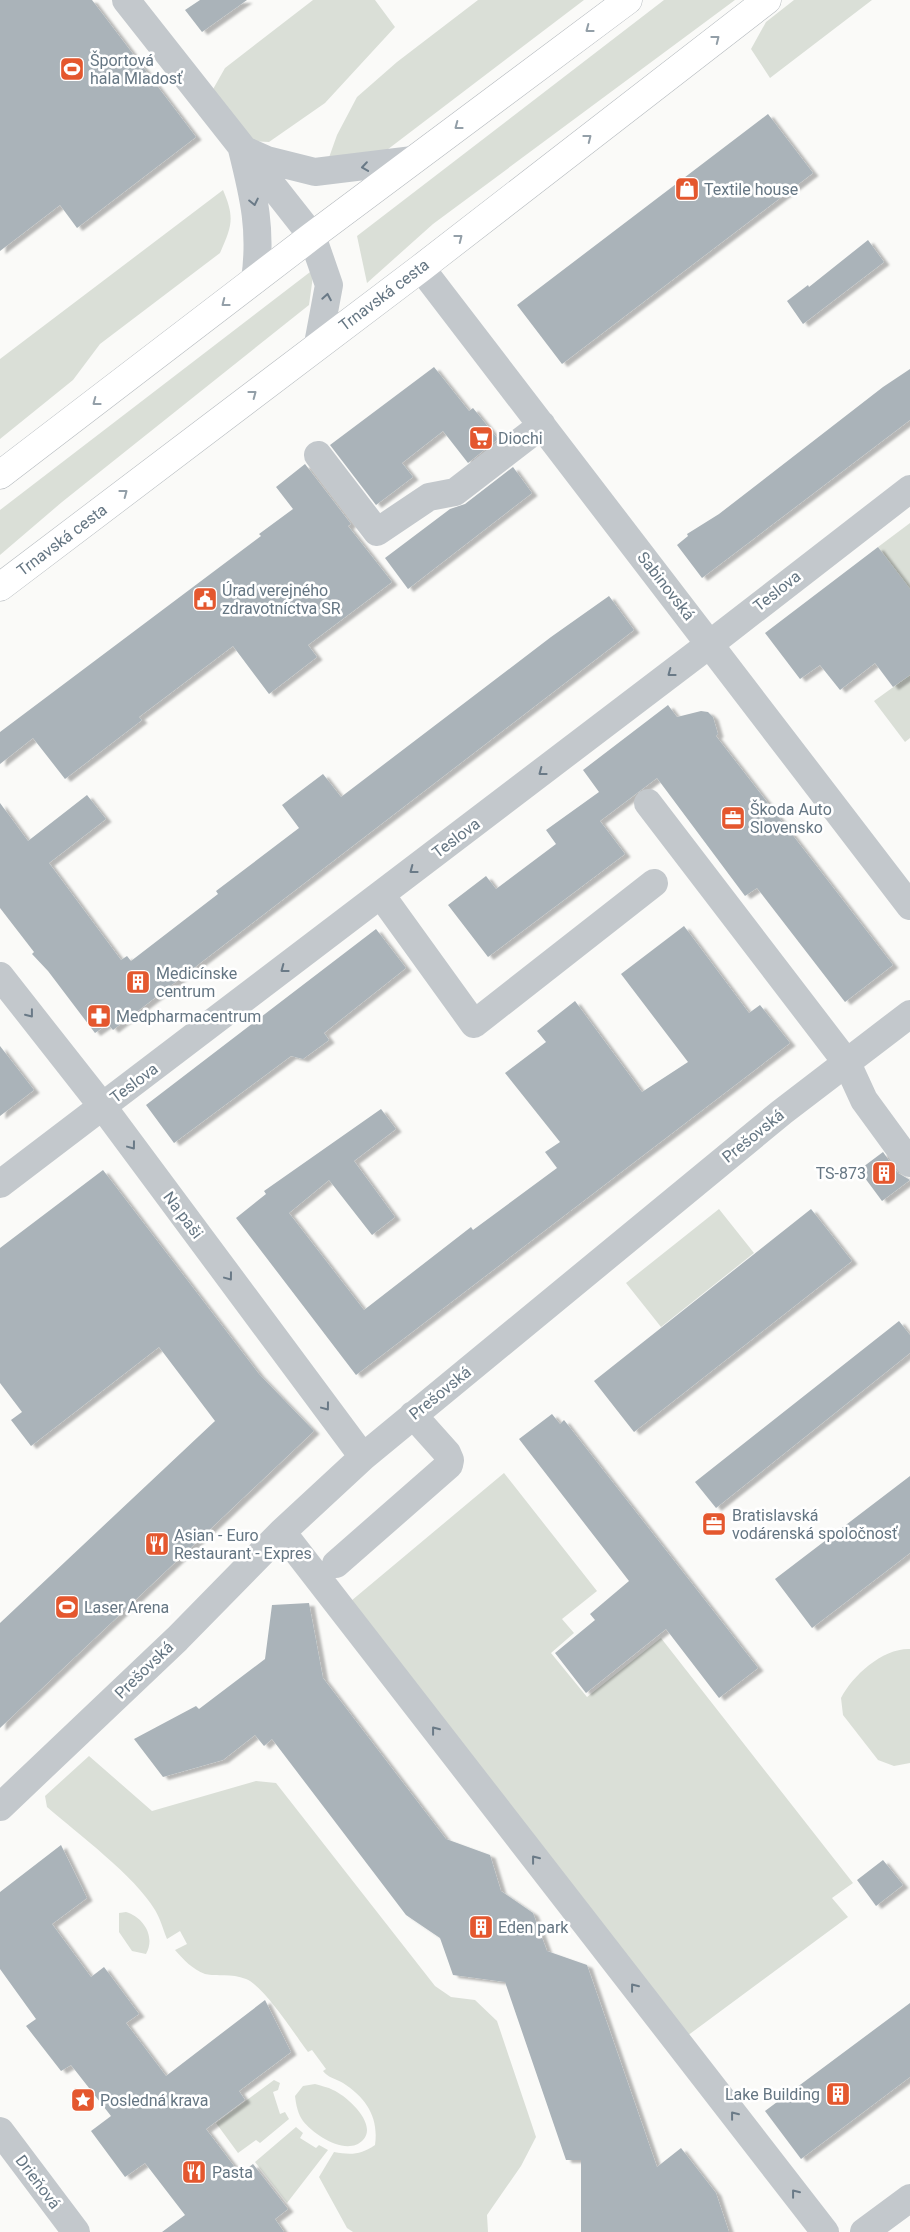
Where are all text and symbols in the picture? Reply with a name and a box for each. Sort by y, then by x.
one-way arrow [585,23,595,32]
one-way arrow [710,36,720,45]
place label: Športová hala Mladosť [90,50,183,88]
sports icon: Športová hala Mladosť [59,56,85,82]
one-way arrow [455,120,464,129]
one-way arrow [582,136,591,144]
one-way arrow [360,161,369,171]
shop icon: Textile house [674,176,700,202]
place label: Textile house [704,180,798,199]
one-way arrow [248,197,259,206]
one-way arrow [453,235,462,243]
street label: Trnavská cesta [335,255,433,335]
one-way arrow [321,292,332,301]
one-way arrow [222,298,231,306]
one-way arrow [247,391,257,400]
one-way arrow [92,396,102,405]
supermarket icon: Diochi [468,425,494,451]
place label: Diochi [498,429,543,448]
one-way arrow [118,490,127,498]
street label: Trnavská cesta [13,500,111,580]
street label: Sabinovská [633,548,699,624]
street label: Teslova [750,567,804,615]
place label: Úrad verejného zdravotníctva SR [222,581,341,618]
public building icon: Úrad verejného zdravotníctva SR [192,586,218,612]
one-way arrow [667,667,677,676]
one-way arrow [538,766,548,775]
place label: Škoda Auto Slovensko [750,799,832,837]
office icon: Škoda Auto Slovensko [720,805,746,831]
street label: Teslova [428,814,484,862]
one-way arrow [410,865,419,873]
one-way arrow [280,963,290,972]
place label: Medicínske centrum [156,964,237,1001]
building icon: Medicínske centrum [125,969,151,995]
pharmacy icon: Medpharmacentrum [86,1003,112,1029]
place label: Medpharmacentrum [116,1007,261,1026]
one-way arrow [24,1008,32,1017]
street label: Teslova [106,1059,162,1107]
street label: Prešovská [718,1105,788,1167]
one-way arrow [126,1140,134,1149]
building icon: TS-873 [871,1160,897,1186]
place label: TS-873 [816,1164,866,1183]
street label: Na paši [159,1188,207,1242]
one-way arrow [223,1271,232,1281]
street label: Prešovská [405,1362,475,1424]
one-way arrow [320,1401,329,1411]
place label: Bratislavská vodárenská spoločnosť [732,1506,898,1543]
office icon: Bratislavská vodárenská spoločnosť [701,1511,727,1537]
place label: Asian - Euro Restaurant - Expres [174,1526,312,1563]
restaurant icon: Asian - Euro Restaurant - Expres [144,1531,170,1557]
sports icon: Laser Arena [54,1594,80,1620]
place label: Laser Arena [84,1598,169,1617]
street label: Prešovská [111,1637,177,1703]
one-way arrow [431,1727,440,1736]
one-way arrow [532,1856,540,1865]
building icon: Eden park [468,1914,494,1940]
place label: Eden park [498,1918,569,1937]
one-way arrow [632,1984,640,1993]
building icon: Lake Building [825,2081,851,2107]
place label: Lake Building [725,2085,820,2104]
place icon: Posledná krava [70,2087,96,2113]
place label: Posledná krava [100,2091,208,2110]
one-way arrow [731,2111,740,2121]
street label: Drieňová [12,2151,64,2213]
restaurant icon: Pasta [181,2159,207,2185]
place label: Pasta [212,2163,253,2182]
one-way arrow [791,2190,800,2199]

